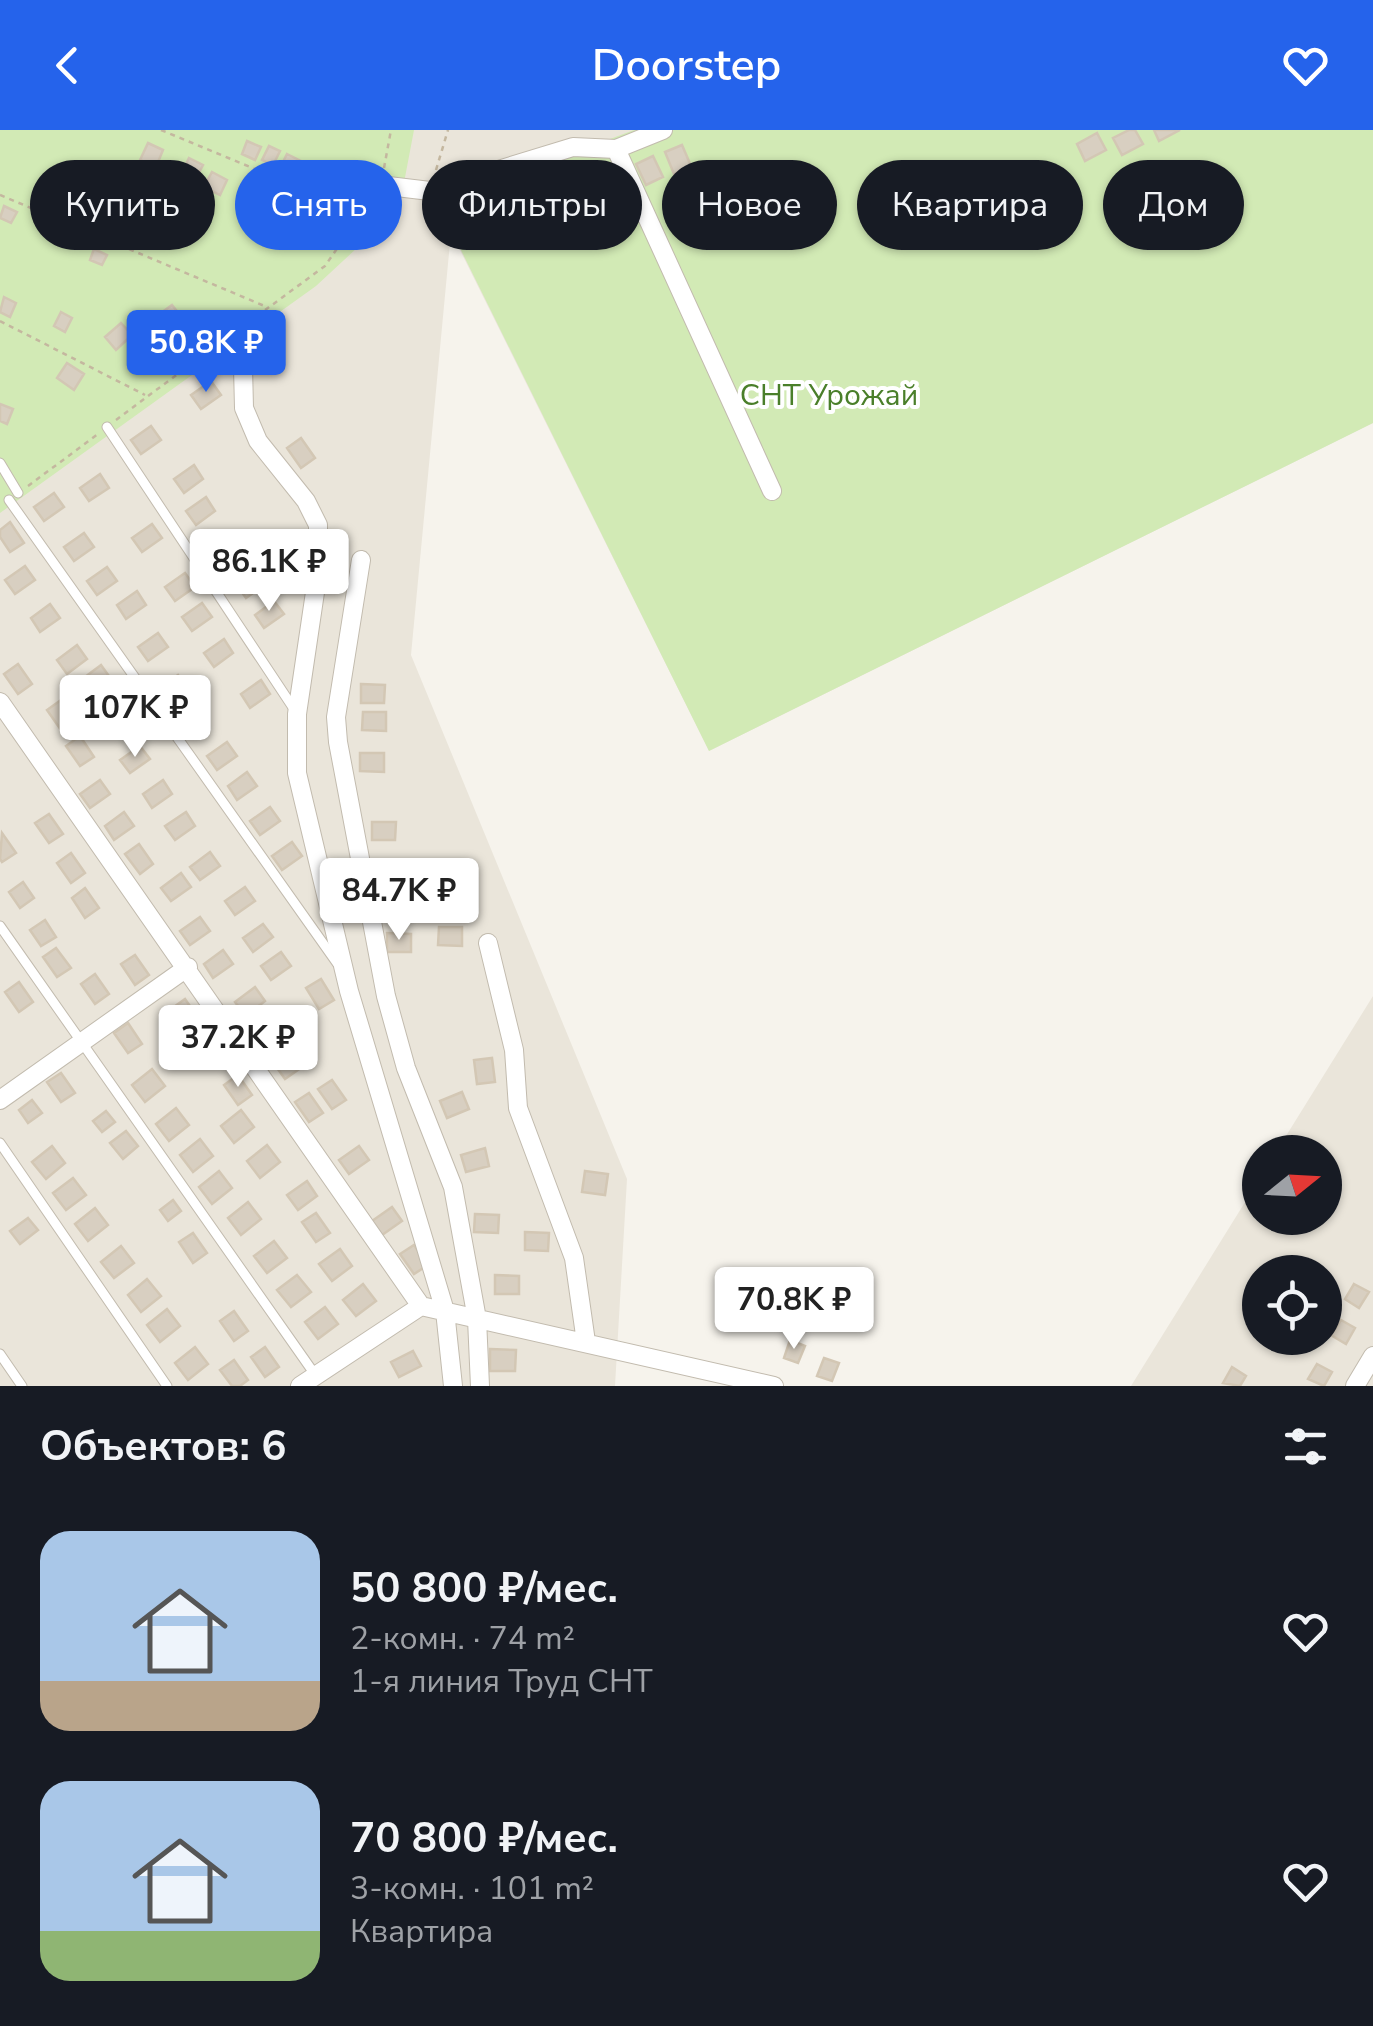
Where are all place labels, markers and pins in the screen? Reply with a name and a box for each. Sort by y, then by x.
pin: 50.8K ₽ [114,310,298,395]
pin: 86.1K ₽ [177,529,361,614]
pin: 107K ₽ [54,675,216,760]
pin: 84.7K ₽ [307,858,491,943]
pin: 37.2K ₽ [146,1005,330,1090]
pin: 70.8K ₽ [702,1267,886,1352]

